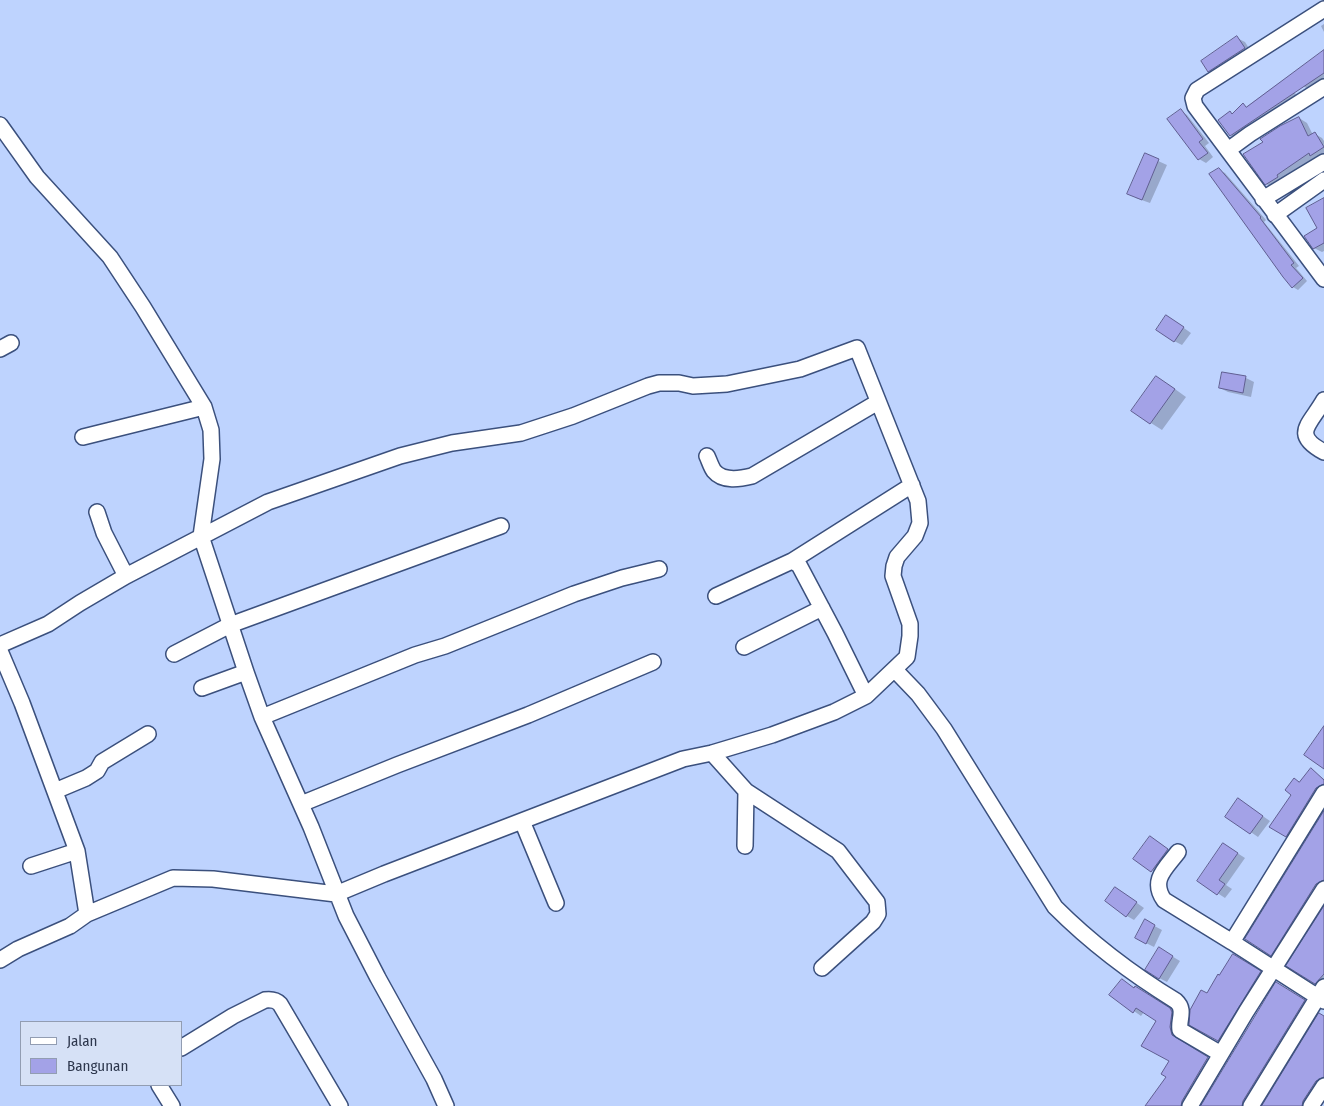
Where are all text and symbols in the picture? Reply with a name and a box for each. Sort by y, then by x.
legend [20,1021,182,1086]
text: Jalan [67,1032,97,1050]
text: Bangunan [67,1057,128,1075]

